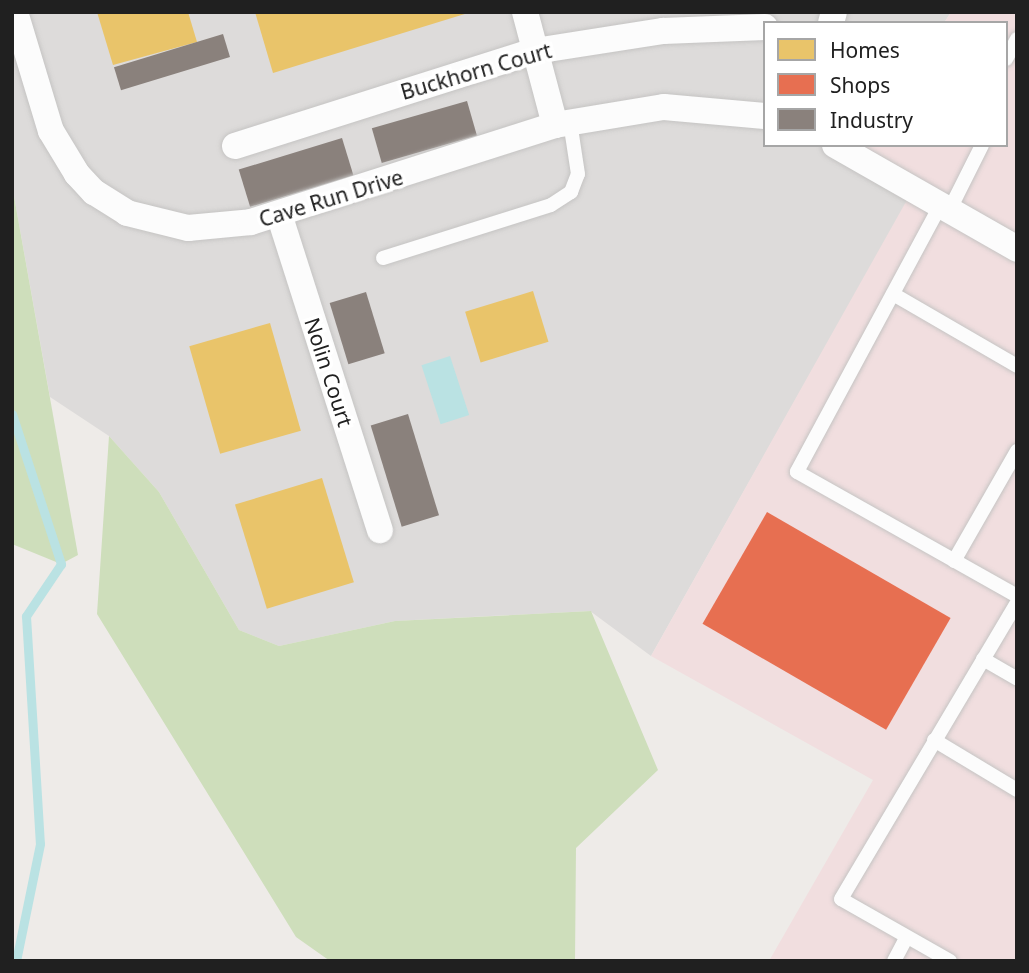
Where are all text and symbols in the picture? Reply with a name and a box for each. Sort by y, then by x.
legend [763,21,1008,147]
text: Homes [830,36,900,64]
street label: Buckhorn Court [398,37,554,105]
text: Shops [830,71,890,99]
text: Industry [830,106,913,134]
street label: Cave Run Drive [256,164,406,232]
street label: Nolin Court [300,314,358,430]

